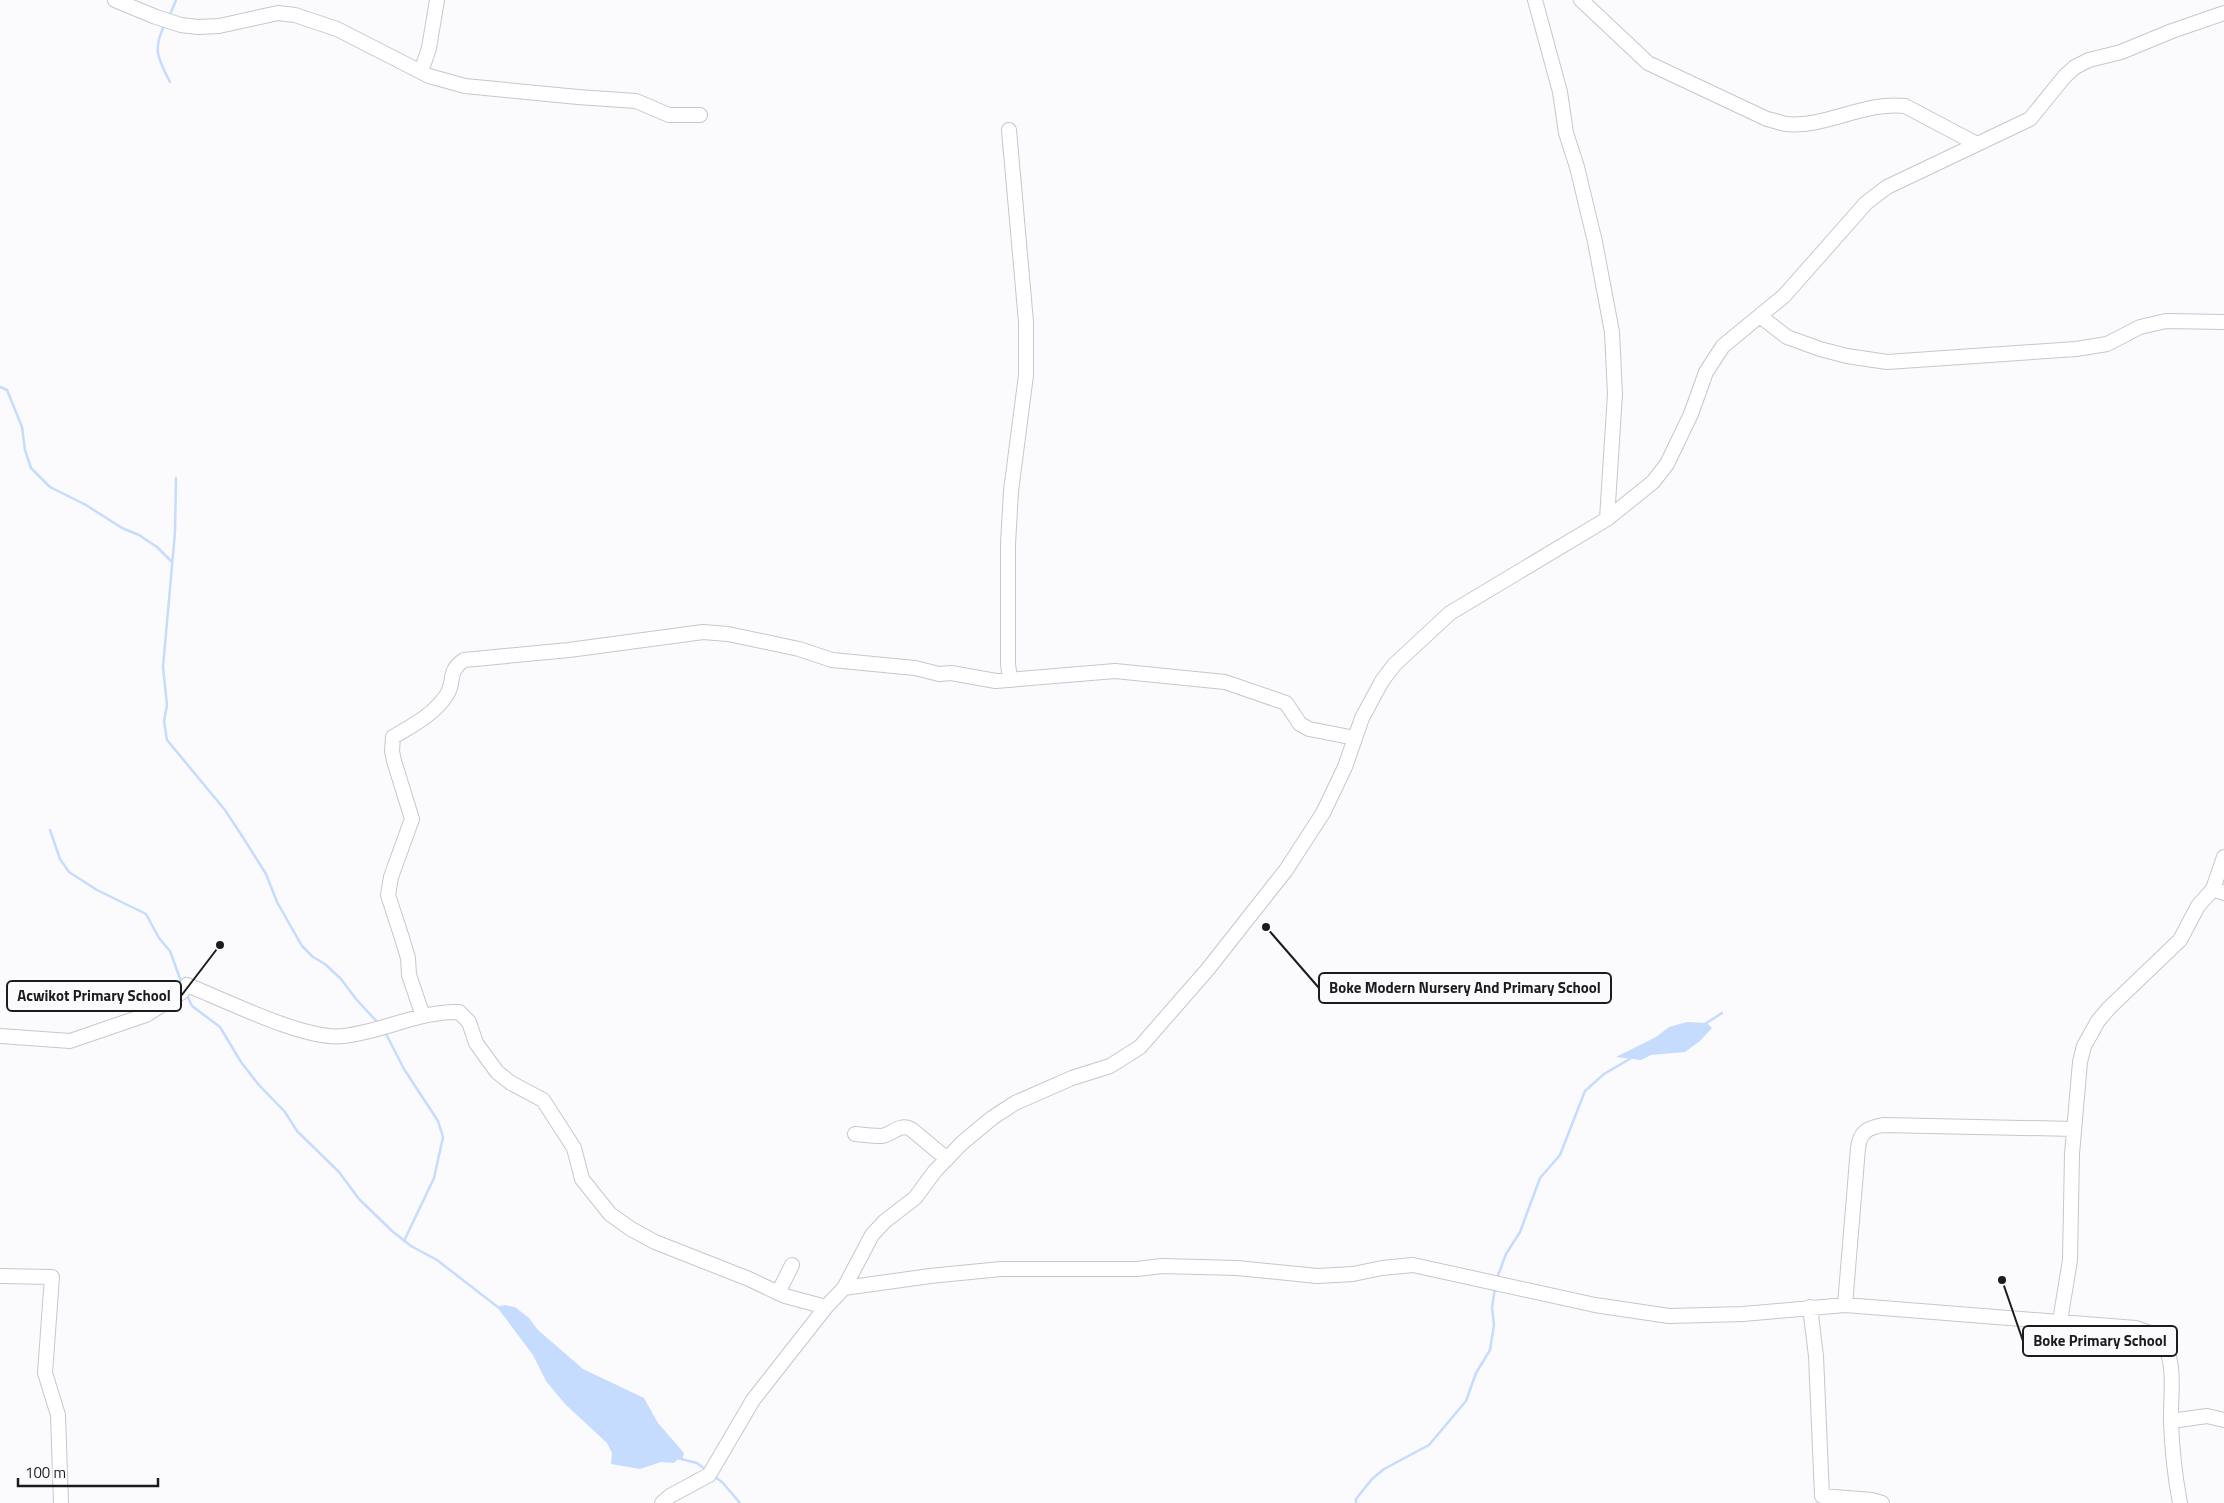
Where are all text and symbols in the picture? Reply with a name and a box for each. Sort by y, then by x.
callout: Boke Modern Nursery And Primary School [1319,973,1611,1003]
text: Boke Modern Nursery And Primary School [1329,976,1601,999]
callout: Acwikot Primary School [7,981,181,1011]
text: Acwikot Primary School [17,984,171,1007]
callout: Boke Primary School [2023,1326,2177,1356]
text: Boke Primary School [2033,1329,2167,1352]
scale bar [18,1456,158,1488]
text: 100 m [25,1461,66,1484]

